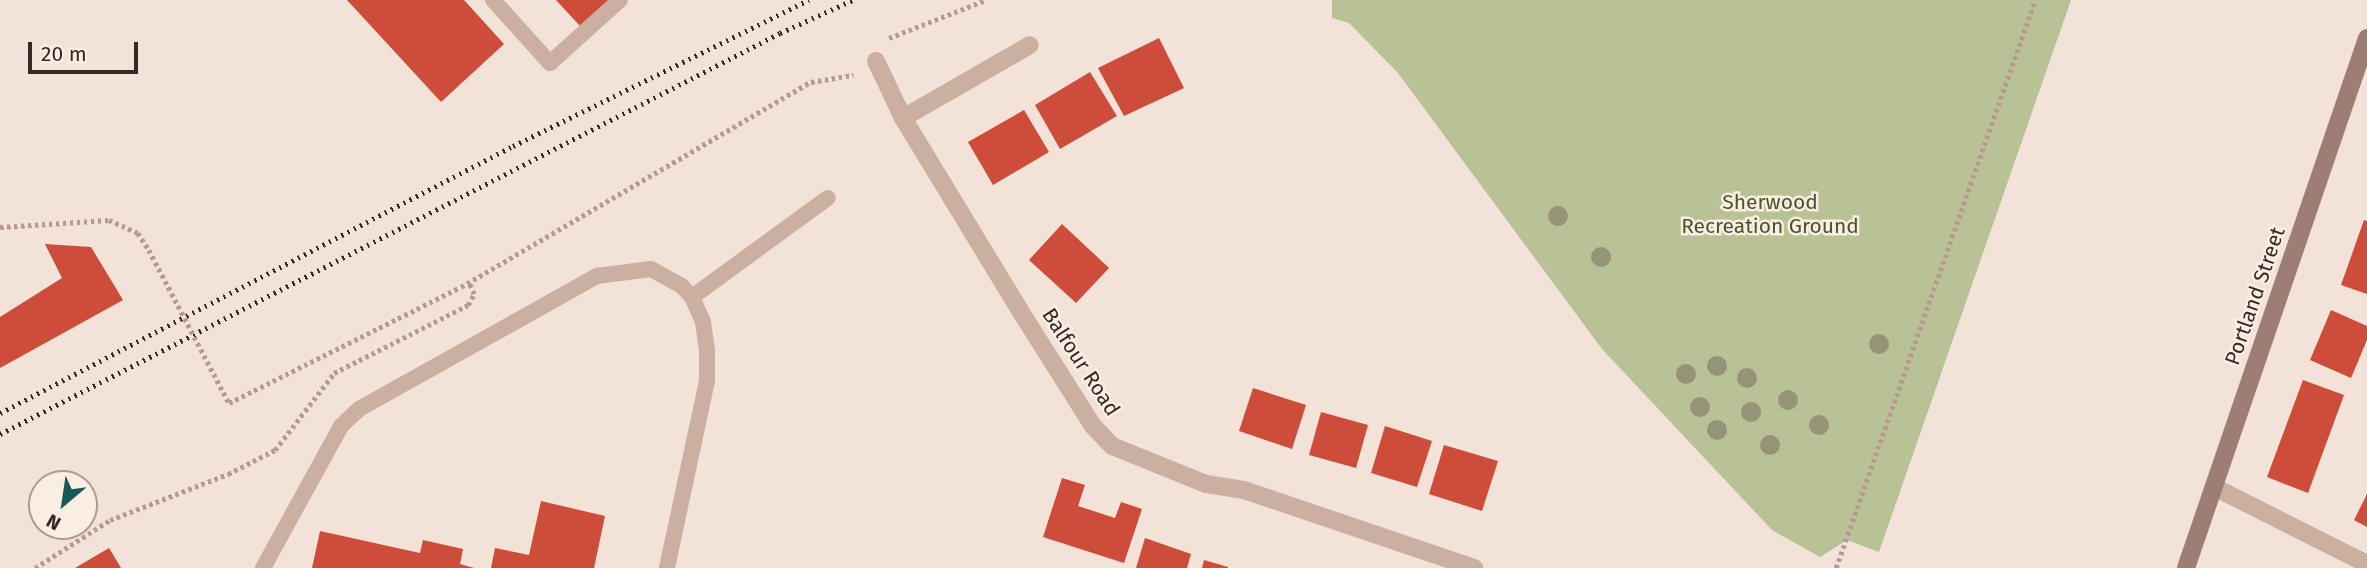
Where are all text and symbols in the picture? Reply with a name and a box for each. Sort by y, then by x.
scale bar [32,28,142,72]
text: 20 m [41,41,87,67]
park label: Sherwood Recreation Ground [1681,189,1859,239]
street label: Portland Street [2220,224,2290,368]
street label: Balfour Road [1037,303,1125,421]
north arrow [28,470,98,540]
text: N [42,509,65,535]

